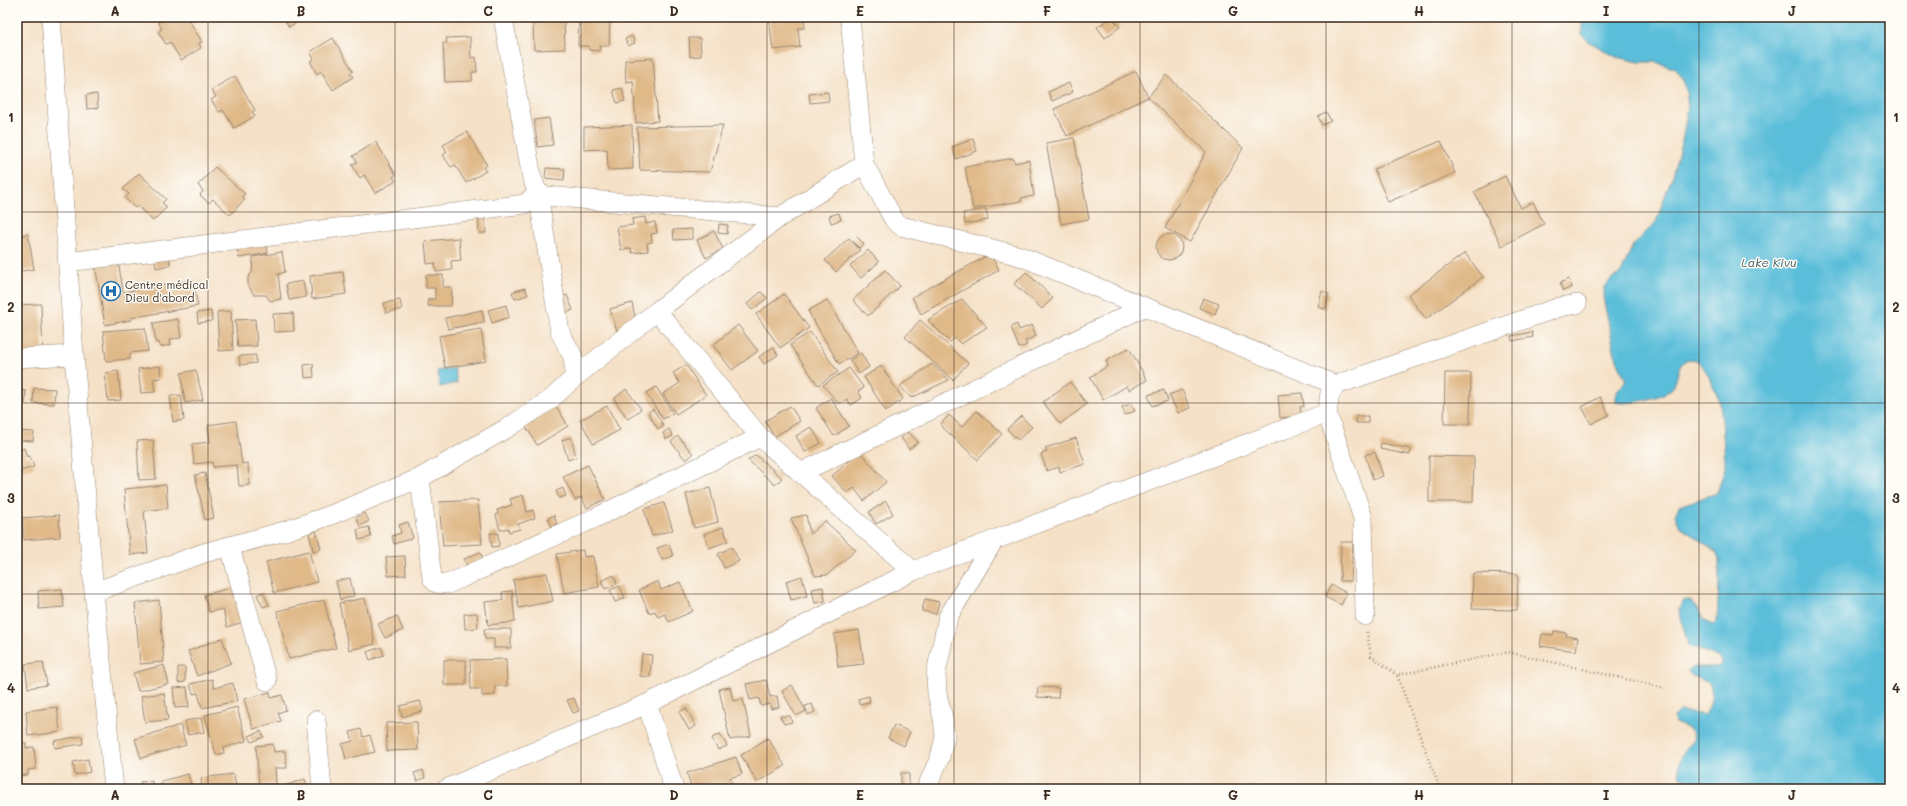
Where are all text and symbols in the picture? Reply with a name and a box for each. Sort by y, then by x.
text: A [110,2,120,19]
text: B [297,2,306,19]
text: C [483,2,493,19]
text: D [669,2,679,19]
text: E [856,2,864,19]
text: F [1043,2,1051,19]
text: G [1228,2,1238,19]
text: H [1414,2,1424,19]
text: I [1603,2,1610,19]
text: J [1788,2,1796,19]
text: 1 [8,108,14,125]
text: 1 [1893,108,1899,125]
water label: Lake Kivu [1741,254,1797,270]
place label: Centre médical Dieu d'abord [125,277,208,305]
hospital icon: Centre médical Dieu d'abord [100,280,122,302]
text: 2 [7,298,15,315]
text: 2 [1892,298,1900,315]
text: 3 [7,489,15,506]
text: 3 [1892,489,1900,506]
text: 4 [7,679,15,696]
text: 4 [1892,679,1900,696]
text: A [110,786,120,803]
text: B [297,786,306,803]
text: C [483,786,493,803]
text: D [669,786,679,803]
text: E [856,786,864,803]
text: F [1043,786,1051,803]
text: G [1228,786,1238,803]
text: H [1414,786,1424,803]
text: I [1603,786,1610,803]
text: J [1788,786,1796,803]

